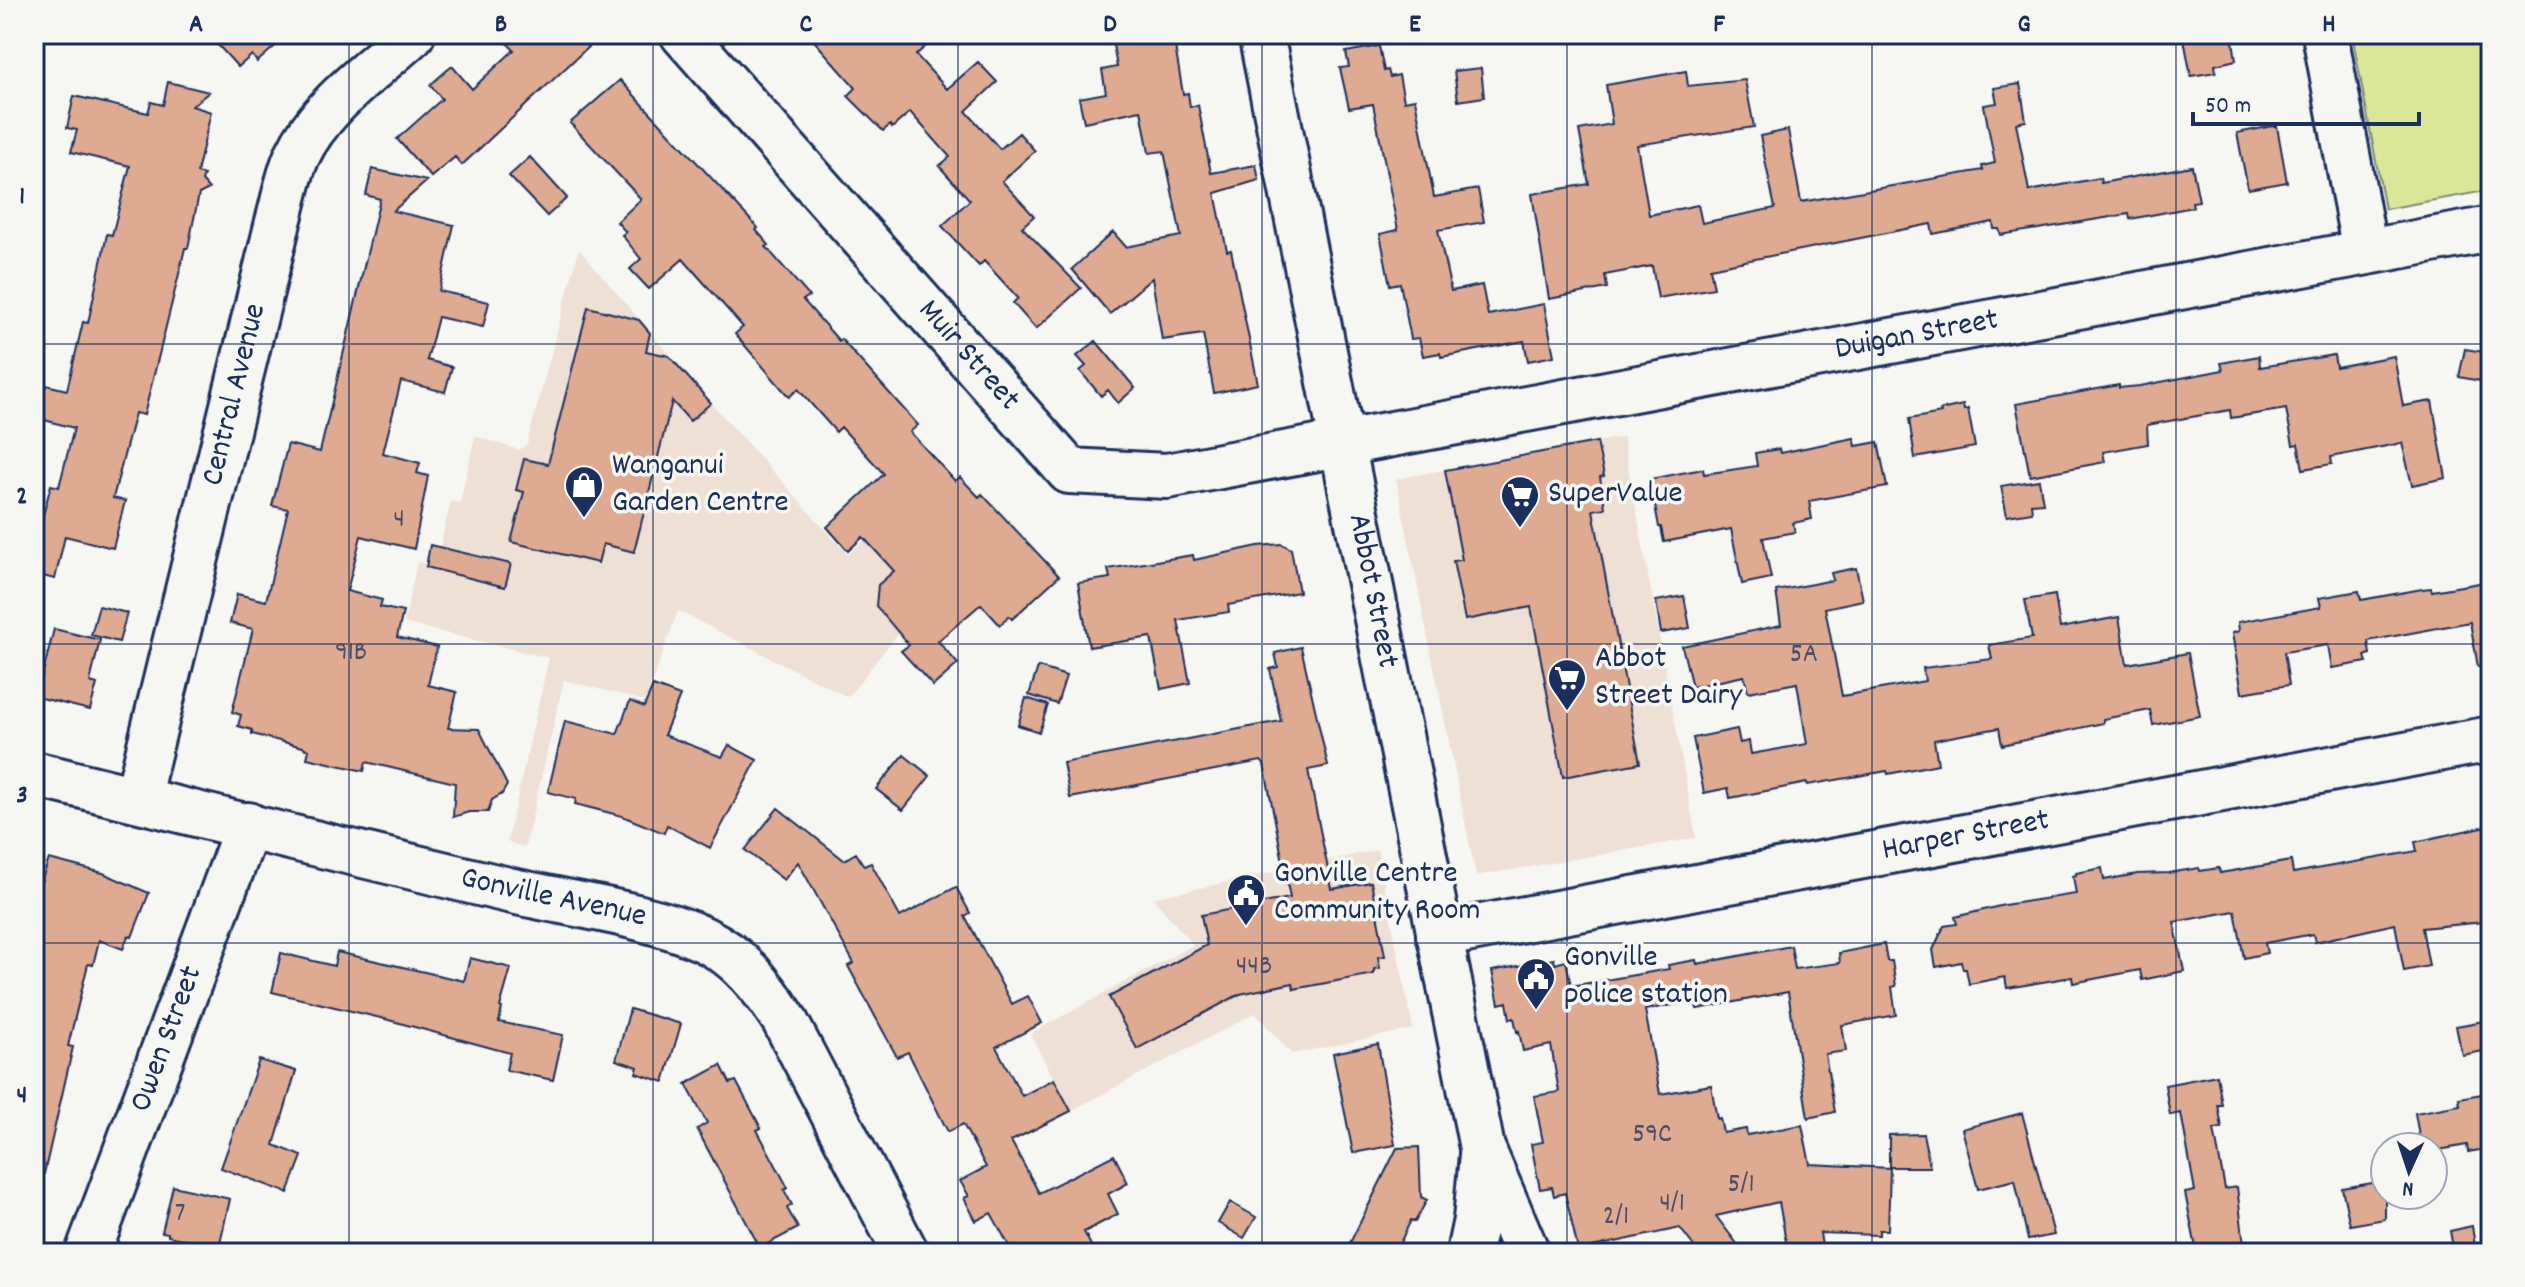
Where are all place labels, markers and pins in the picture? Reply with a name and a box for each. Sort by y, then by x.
place label: Wanganui Garden Centre [612,444,789,527]
shop icon: Wanganui Garden Centre [563,464,605,519]
place label: SuperValue [1548,472,1683,518]
supermarket icon: SuperValue [1499,474,1541,529]
place label: Abbot Street Dairy [1595,637,1743,720]
supermarket icon: Abbot Street Dairy [1546,657,1588,712]
place label: Gonville Centre Community Room [1274,852,1481,935]
public building icon: Gonville Centre Community Room [1225,872,1267,927]
place label: Gonville police station [1564,936,1728,1019]
public building icon: Gonville police station [1515,956,1557,1011]

